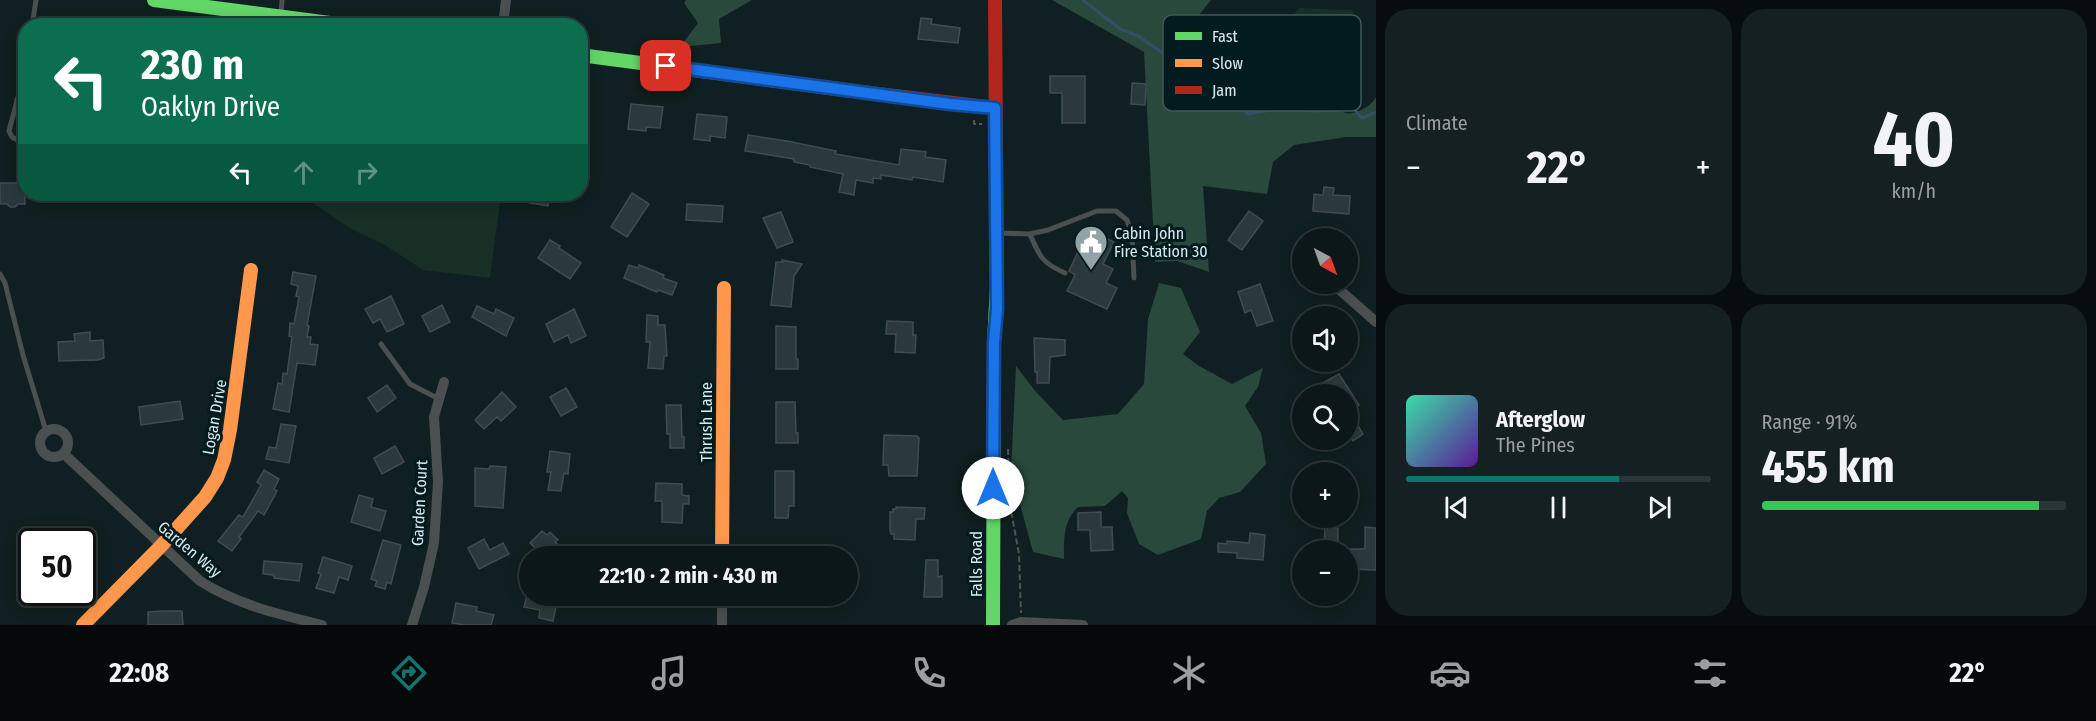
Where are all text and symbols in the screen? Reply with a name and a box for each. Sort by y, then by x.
legend [1163,15,1361,111]
text: Fast [1212,27,1239,46]
text: 230 m [141,40,244,90]
pin [640,40,691,91]
icon: left [42,42,120,120]
icon: arrive [649,49,682,82]
text: Slow [1212,54,1243,73]
text: Jam [1212,81,1237,100]
text: Oaklyn Drive [141,91,280,123]
text: 40 [1872,93,1955,187]
text: Climate [1406,111,1468,135]
text: 22° [1527,141,1590,195]
text: − [1406,148,1421,188]
text: + [1695,148,1711,188]
icon: left [224,156,257,189]
icon: ahead [287,156,320,189]
icon: right [350,156,383,189]
text: km/h [1891,179,1936,203]
public building icon: Cabin John Fire Station 30 [1073,224,1109,271]
place label: Cabin John Fire Station 30 [1114,224,1208,261]
north arrow [1292,228,1358,294]
map controls [1292,228,1358,606]
button: sound [1292,306,1358,372]
street label: Logan Drive [199,378,230,456]
street label: Thrush Lane [697,382,716,462]
button: search [1292,384,1358,450]
text: Afterglow [1496,406,1585,433]
text: Range · 91% [1762,410,1857,434]
text: The Pines [1496,433,1575,457]
text: 455 km [1762,440,1895,494]
position arrow [961,456,1025,520]
street label: Garden Court [408,459,431,547]
button: + [1292,462,1358,528]
icon: previous [1440,491,1473,524]
icon: pause [1542,491,1575,524]
icon: next [1643,491,1676,524]
street label: Garden Way [154,517,226,582]
speed limit sign: 50 [18,528,96,606]
street label: Falls Road [967,531,986,597]
button: − [1292,540,1358,606]
text: 22:10 · 2 min · 430 m [600,562,777,589]
icon: directions [388,652,430,694]
icon: music [648,652,690,694]
icon: phone [908,652,950,694]
icon: climate [1168,652,1210,694]
icon: car [1429,652,1471,694]
icon: filters [1689,652,1731,694]
text: 22:08 [109,657,169,689]
text: 22° [1949,657,1987,689]

